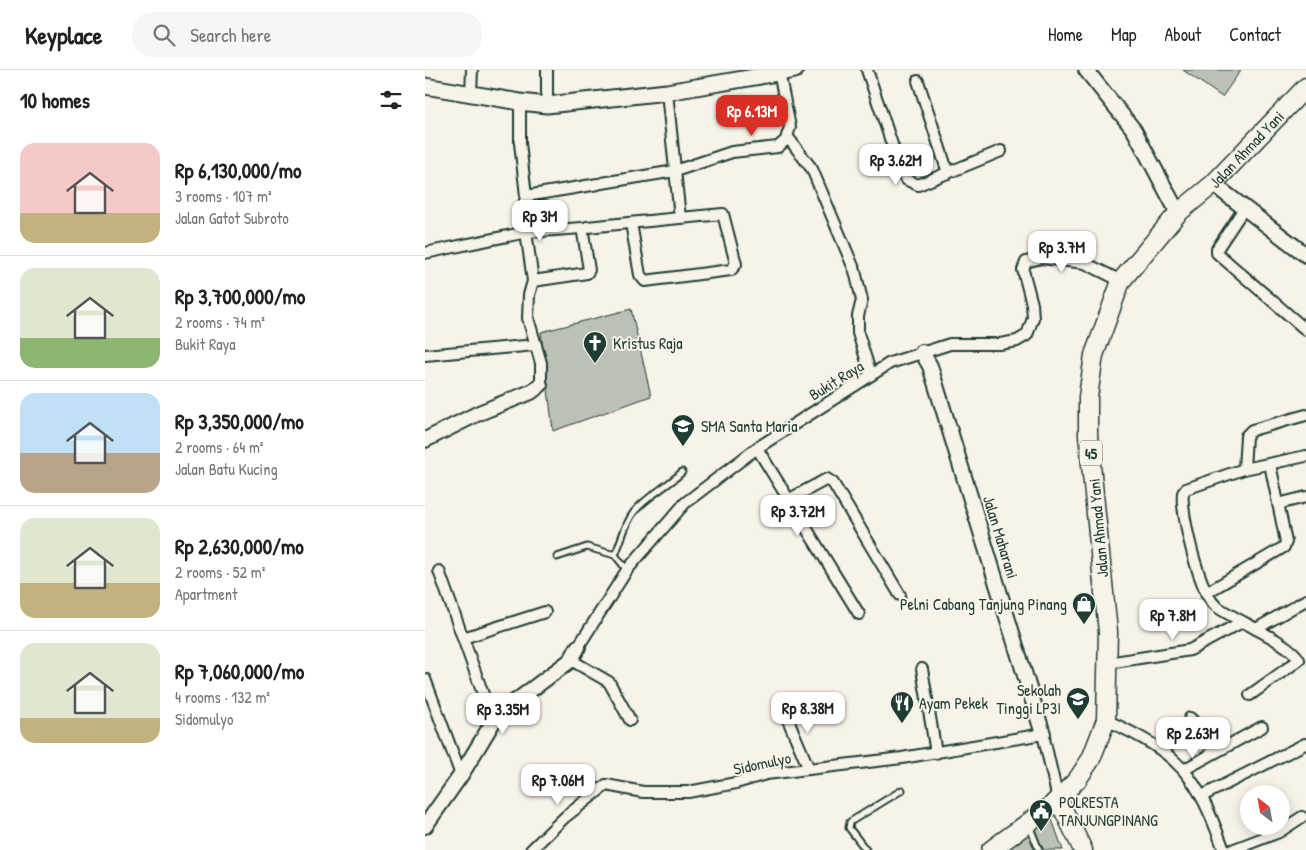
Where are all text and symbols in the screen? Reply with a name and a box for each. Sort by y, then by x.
search box [132,12,482,57]
text: Keyplace [25,19,102,51]
icon: search [150,21,178,49]
text: Search here [190,22,271,48]
text: Home [1048,22,1083,47]
text: Map [1111,22,1136,47]
text: About [1164,22,1201,47]
text: Contact [1229,22,1281,47]
text: 10 homes [20,86,90,115]
icon: filters [377,86,405,114]
pin: Rp 6.13M [700,94,804,137]
text: Rp 6.13M [727,100,777,122]
street label: Jalan Ahmad Yani [1204,106,1289,193]
pin: Rp 3.62M [844,144,948,186]
text: Rp 3.62M [870,149,922,171]
text: Rp 6,130,000/mo [175,156,302,185]
icon: home [60,163,120,223]
text: 3 rooms · 107 m² [175,185,272,207]
pin: Rp 3M [505,200,575,242]
text: Rp 3M [523,205,557,227]
text: Jalan Gatot Subroto [175,207,289,229]
pin: Rp 3.7M [1016,230,1108,273]
text: Rp 3.7M [1039,236,1085,258]
text: Rp 3,700,000/mo [175,282,305,311]
icon: home [60,288,120,348]
text: 2 rooms · 74 m² [175,311,265,333]
church icon: Kristus Raja [582,330,608,364]
place label: Kristus Raja [613,332,683,354]
text: Bukit Raya [175,333,236,355]
street label: Bukit Raya [805,355,867,405]
text: Rp 3,350,000/mo [175,407,304,436]
icon: home [60,413,120,473]
school or university icon: SMA Santa Maria [670,413,696,447]
place label: SMA Santa Maria [701,415,797,437]
text: 2 rooms · 64 m² [175,436,263,458]
road number: 45 [1080,440,1102,466]
text: Jalan Batu Kucing [175,458,278,480]
street label: Jalan Ahmad Yani [1083,478,1113,578]
street label: Jalan Maharani [978,493,1024,581]
pin: Rp 3.72M [746,494,850,537]
text: Rp 3.72M [771,500,825,522]
text: Rp 2,630,000/mo [175,532,304,561]
icon: home [60,538,120,598]
text: 2 rooms · 52 m² [175,561,265,583]
text: Apartment [175,583,238,605]
shop icon: Pelni Cabang Tanjung Pinang [1071,591,1097,625]
place label: Pelni Cabang Tanjung Pinang [900,593,1067,615]
pin: Rp 7.8M [1127,598,1219,641]
text: Rp 7.8M [1150,604,1196,626]
text: Rp 7,060,000/mo [175,657,304,686]
icon: home [60,663,120,723]
place label: Sekolah Tinggi LP3I [997,679,1061,719]
text: 4 rooms · 132 m² [175,686,270,708]
school or university icon: Sekolah Tinggi LP3I [1065,686,1091,720]
restaurant icon: Ayam Pekek [889,690,915,724]
pin: Rp 3.35M [451,692,555,735]
pin: Rp 8.38M [756,692,860,734]
place label: Ayam Pekek [919,692,988,714]
text: Rp 8.38M [782,697,834,719]
text: Rp 3.35M [477,698,529,720]
text: Sidomulyo [175,708,233,730]
pin: Rp 2.63M [1141,716,1245,759]
text: Rp 2.63M [1167,722,1219,744]
street label: Sidomulyo [731,746,793,780]
pin: Rp 7.06M [506,764,610,806]
text: Rp 7.06M [532,769,584,791]
north arrow [1240,785,1290,835]
map controls [1240,785,1290,835]
place label: POLRESTA TANJUNGPINANG [1059,791,1158,831]
public building icon: POLRESTA TANJUNGPINANG [1028,798,1054,832]

